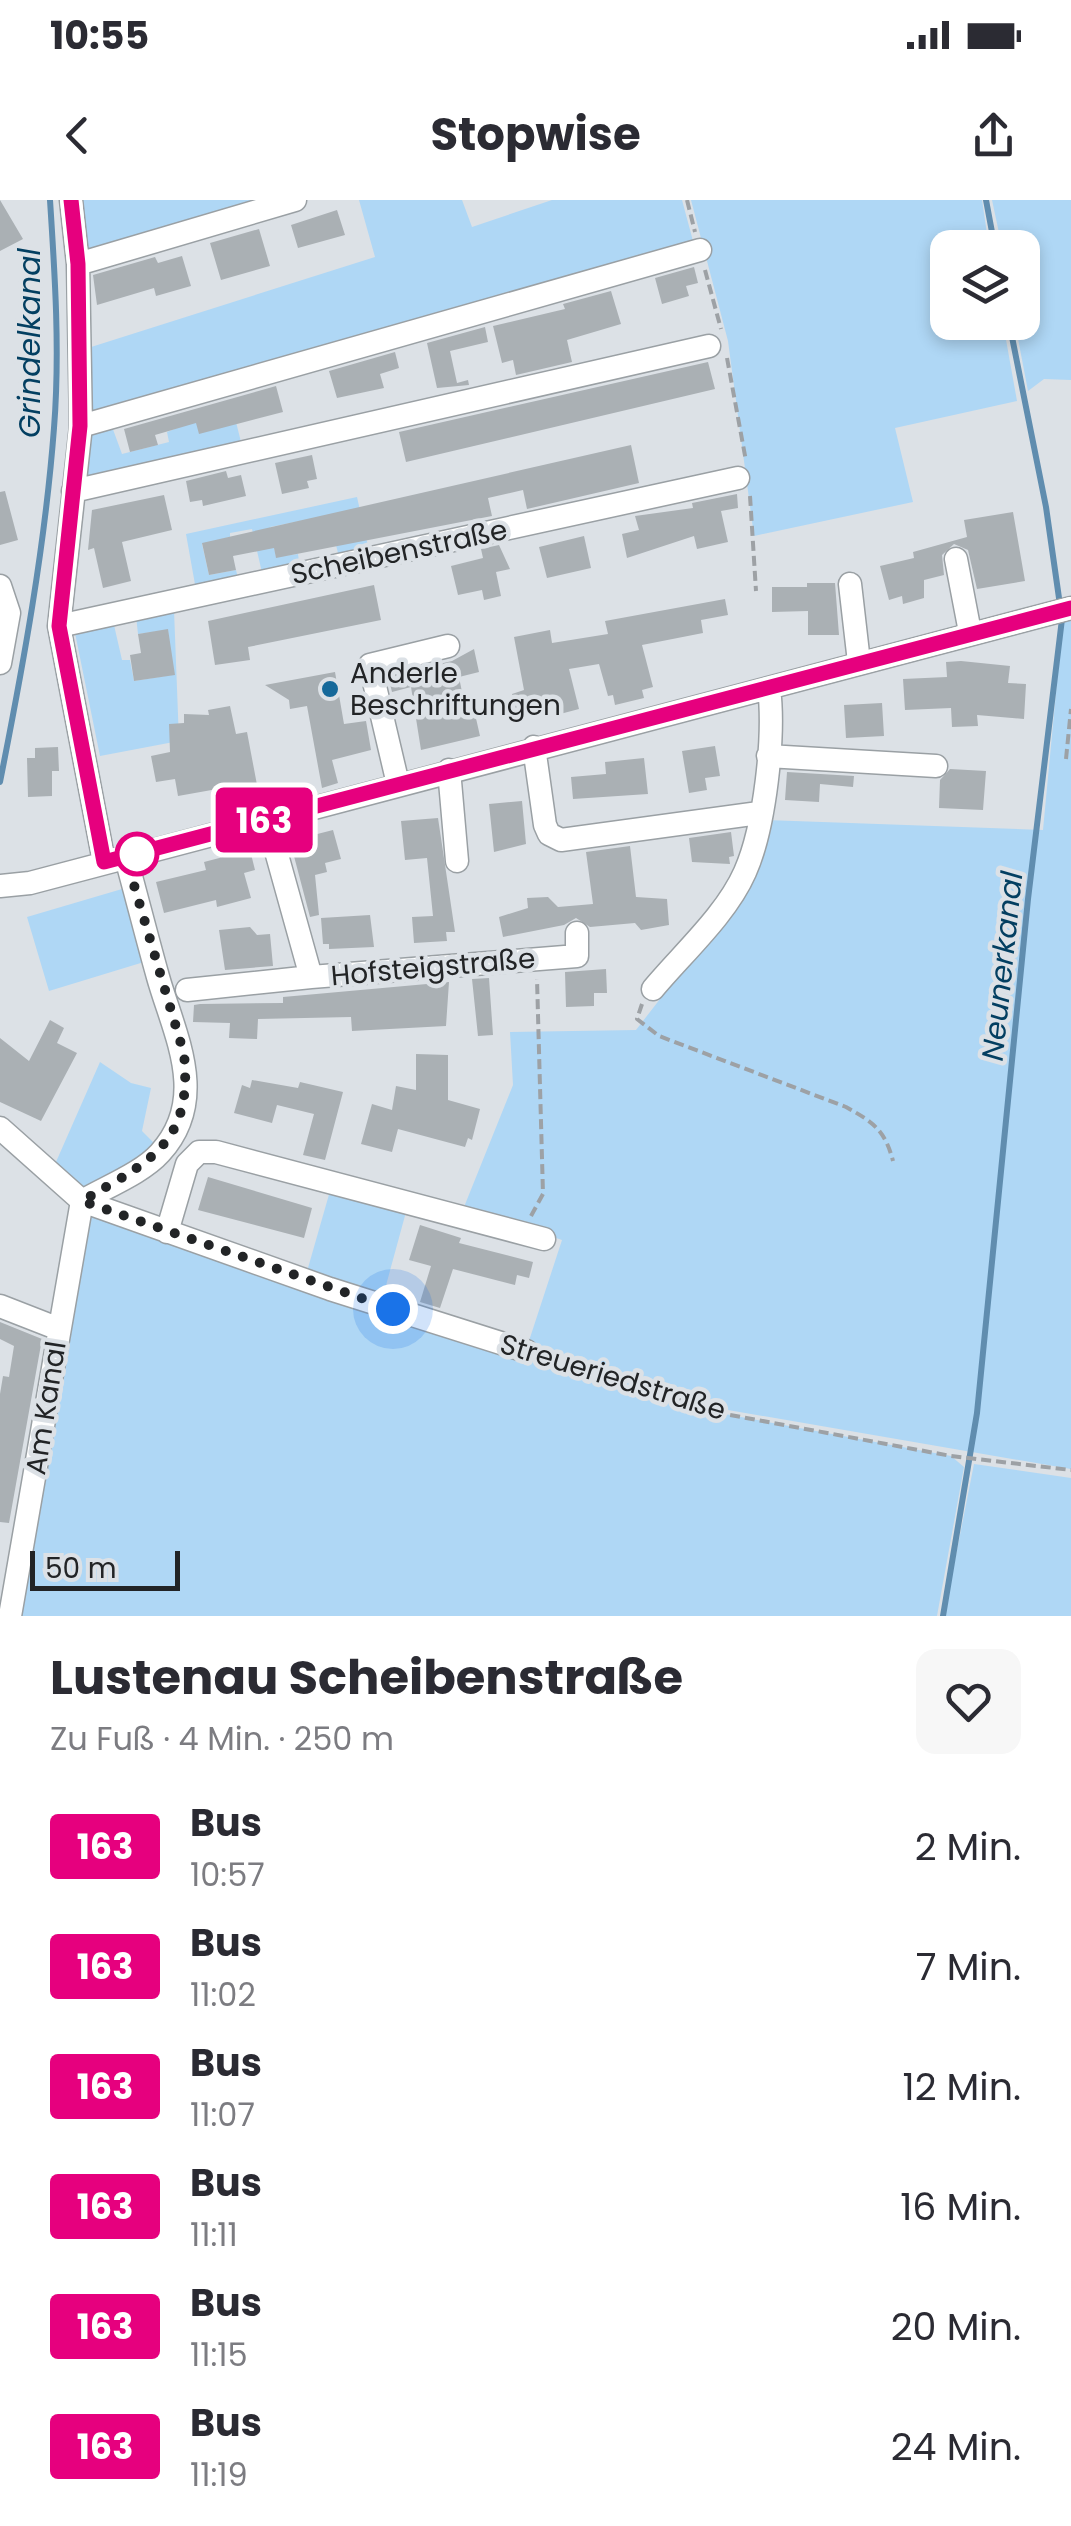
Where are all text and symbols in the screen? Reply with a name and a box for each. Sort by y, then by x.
text: 10:55 [50,9,149,62]
text: Stopwise [430,103,641,166]
icon: back [50,108,105,163]
icon: share [966,108,1021,163]
map controls [930,230,1040,340]
button: layers [930,230,1040,340]
water label: Grindelkanal [8,247,51,438]
street label: Scheibenstraße [287,510,511,594]
place label: Anderle Beschriftungen [350,654,561,725]
marker: Anderle Beschriftungen [319,678,341,700]
line badge: 163 [206,788,322,852]
text: 163 [236,796,292,845]
unlabelled marker [116,833,158,875]
water label: Neunerkanal [971,868,1033,1063]
street label: Hofsteigstraße [329,939,537,995]
your location [368,1284,418,1334]
street label: Streueriedstraße [495,1324,731,1430]
street label: Am Kanal [16,1338,76,1478]
scale bar [30,1546,180,1590]
text: 50 m [45,1549,116,1588]
text: Lustenau Scheibenstraße [50,1644,683,1711]
button: heart [916,1649,1021,1754]
text: Zu Fuß · 4 Min. · 250 m [50,1716,394,1761]
text: Bus [190,1796,262,1849]
text: 2 Min. [915,1820,1021,1873]
text: 163 [77,1822,133,1871]
text: 10:57 [190,1852,265,1897]
text: Bus [190,1916,262,1969]
text: 7 Min. [916,1940,1021,1993]
text: 163 [77,1942,133,1991]
text: 11:02 [190,1972,256,2017]
text: Bus [190,2036,262,2089]
text: 12 Min. [902,2060,1021,2113]
text: 163 [77,2062,133,2111]
text: 11:07 [190,2092,255,2137]
text: Bus [190,2156,262,2209]
text: 16 Min. [900,2180,1021,2233]
text: 163 [77,2182,133,2231]
text: 11:11 [190,2212,238,2257]
text: Bus [190,2276,262,2329]
text: 20 Min. [891,2300,1021,2353]
text: 163 [77,2302,133,2351]
text: 11:15 [190,2332,248,2377]
text: Bus [190,2396,262,2449]
text: 24 Min. [891,2420,1021,2473]
text: 163 [77,2422,133,2471]
text: 11:19 [190,2452,248,2497]

